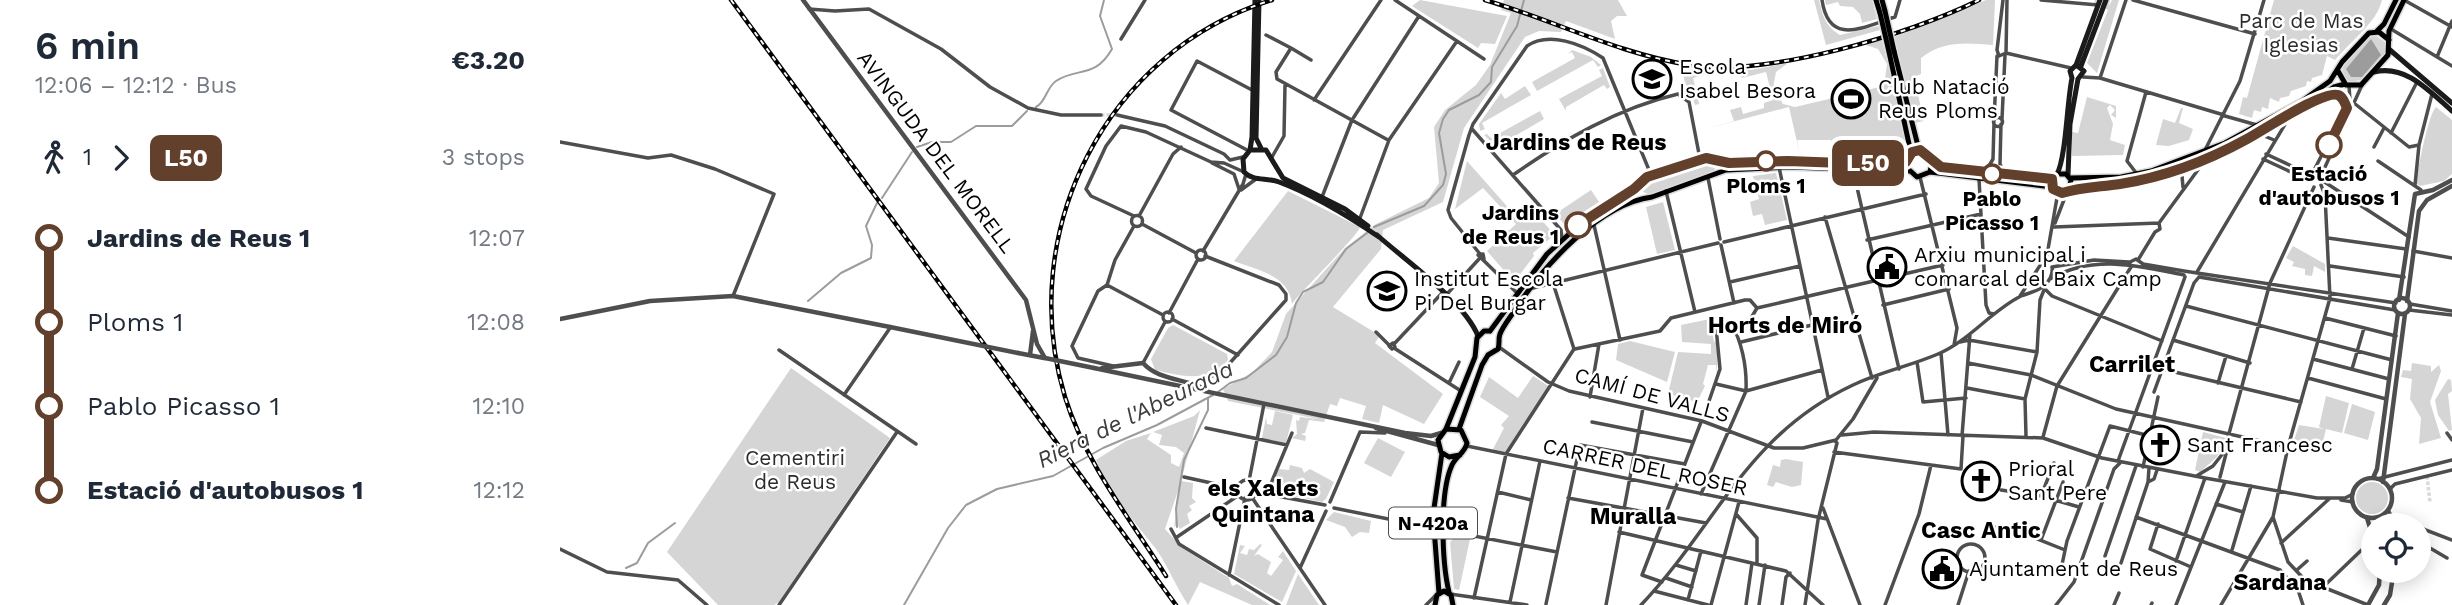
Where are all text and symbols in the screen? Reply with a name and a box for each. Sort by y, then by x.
park label: Parc de Mas Iglesias [2238,8,2364,57]
text: 6 min [35,24,140,68]
text: €3.20 [452,45,525,75]
street label: AVINGUDA DEL MORELL [852,46,1021,258]
place label: Escola Isabel Besora [1679,54,1816,103]
school or university icon: Escola Isabel Besora [1631,58,1673,100]
text: 12:06 – 12:12 · Bus [35,72,237,99]
place label: Club Natació Reus Ploms [1878,74,2010,123]
sports icon: Club Natació Reus Ploms [1830,78,1872,120]
district label: Jardins de Reus [1485,129,1667,156]
marker: Estació d'autobusos 1 [2316,132,2342,158]
icon: walk [35,139,73,177]
icon: forward [102,139,140,177]
line badge: L50 [1828,140,1908,186]
text: 1 [83,144,92,171]
text: L50 [164,144,208,172]
text: 3 stops [442,144,525,171]
text: L50 [1846,149,1890,177]
marker: Ploms 1 [1756,151,1776,171]
place label: Estació d'autobusos 1 [2259,161,2399,210]
marker: Pablo Picasso 1 [1982,164,2002,184]
place label: Ploms 1 [1726,173,1806,198]
place label: Pablo Picasso 1 [1945,186,2039,235]
place label: Jardins de Reus 1 [1462,200,1559,249]
marker: Jardins de Reus 1 [1565,212,1591,238]
text: Jardins de Reus 1 [87,223,310,253]
text: 12:07 [469,225,525,252]
place label: Arxiu municipal i comarcal del Baix Camp [1914,242,2162,291]
public building icon: Arxiu municipal i comarcal del Baix Camp [1866,246,1908,288]
place label: Institut Escola Pi Del Burgar [1414,266,1564,315]
school or university icon: Institut Escola Pi Del Burgar [1366,270,1408,312]
text: Ploms 1 [87,307,183,337]
text: 12:08 [467,309,525,336]
district label: Horts de Miró [1708,312,1862,339]
district label: Carrilet [2089,351,2175,378]
water label: Riera de l'Abeurada [1032,355,1238,474]
street label: CAMÍ DE VALLS [1572,362,1732,427]
text: Pablo Picasso 1 [87,391,280,421]
text: 12:10 [473,393,525,420]
church icon: Sant Francesc [2139,424,2181,466]
place label: Sant Francesc [2187,432,2333,457]
street label: CARRER DEL ROSER [1540,433,1750,500]
park label: Cementiri de Reus [745,445,845,494]
place label: Prioral Sant Pere [2008,456,2107,505]
church icon: Prioral Sant Pere [1960,460,2002,502]
text: Estació d'autobusos 1 [87,475,364,505]
district label: els Xalets Quintana [1207,475,1319,528]
text: 12:12 [473,477,525,504]
district label: Muralla [1590,503,1677,530]
road number: N-420a [1389,508,1477,538]
map controls [2361,513,2431,583]
button: locate [2361,513,2431,583]
district label: Casc Antic [1921,517,2041,544]
public building icon: Ajuntament de Reus [1921,548,1963,590]
place label: Ajuntament de Reus [1969,556,2178,581]
district label: Sardana [2233,569,2327,596]

